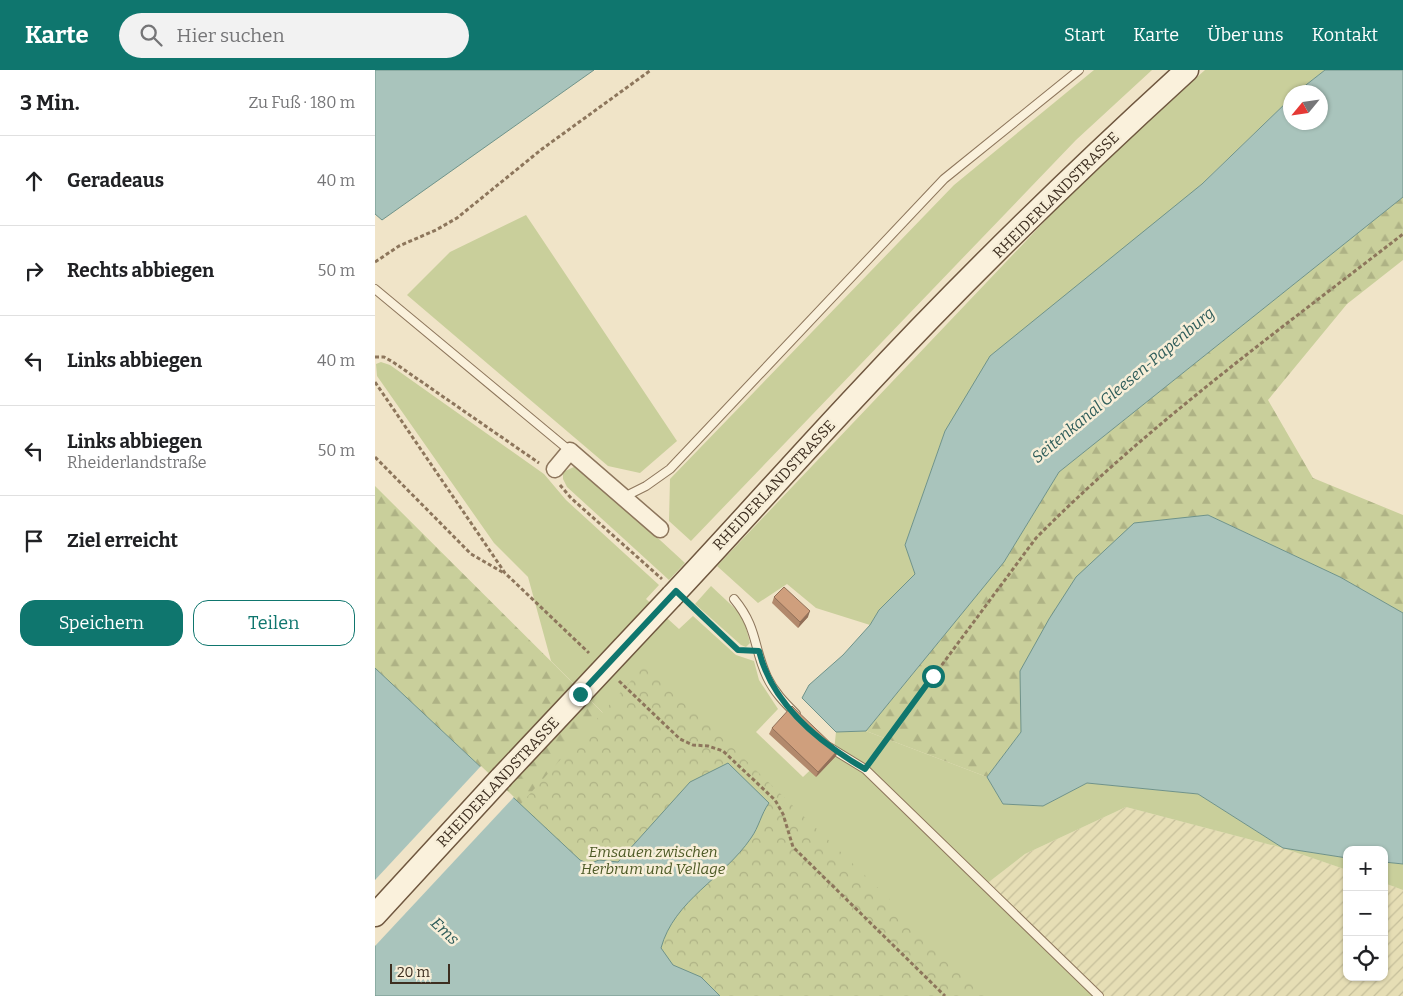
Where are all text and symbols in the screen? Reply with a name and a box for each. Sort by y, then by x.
search box [119,13,469,58]
text: Karte [25,21,89,49]
icon: search [137,21,165,49]
text: Hier suchen [177,24,284,47]
text: Start [1064,24,1105,46]
text: Karte [1133,24,1179,46]
text: Über uns [1207,24,1284,46]
text: Kontakt [1312,24,1378,46]
north arrow [1283,85,1328,130]
text: 3 Min. [20,90,80,116]
text: Zu Fuß · 180 m [249,93,355,112]
street label: RHEIDERLANDSTRASSE [989,128,1123,262]
icon: ahead [20,167,48,195]
text: Geradeaus [67,169,164,192]
text: 40 m [317,171,355,190]
icon: right [20,257,48,285]
text: Rechts abbiegen [67,259,214,282]
text: 50 m [318,261,355,280]
water label: Seitenkanal Gleesen-Papenburg [1028,303,1218,467]
icon: left [20,347,48,375]
text: Links abbiegen [67,349,202,372]
text: 40 m [317,351,355,370]
street label: RHEIDERLANDSTRASSE [709,416,839,554]
text: Links abbiegen [67,430,202,453]
icon: left [20,437,48,465]
text: 50 m [318,441,355,460]
text: Rheiderlandstraße [67,453,207,472]
icon: arrive [20,527,48,555]
text: Ziel erreicht [67,529,178,552]
button: Speichern [20,600,183,646]
button: Teilen [193,600,355,646]
route start [922,665,945,688]
route end [569,683,592,706]
street label: RHEIDERLANDSTRASSE [433,713,563,851]
park label: Emsauen zwischen Herbrum und Vellage [581,843,726,878]
map controls [1343,846,1388,981]
button: + [1343,846,1388,891]
button: − [1343,891,1388,936]
water label: Ems [427,913,463,949]
button: locate [1343,936,1388,981]
scale bar [390,961,450,984]
text: 20 m [397,964,430,981]

